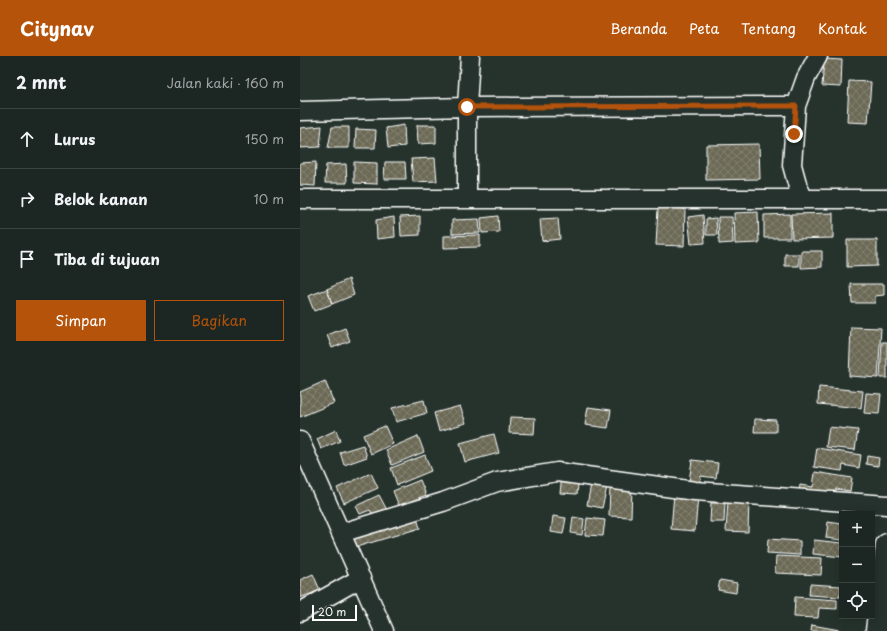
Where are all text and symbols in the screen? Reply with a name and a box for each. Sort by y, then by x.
text: Citynav [20,14,94,42]
text: Beranda [610,18,667,39]
text: Peta [689,18,719,39]
text: Tentang [741,18,796,39]
text: Kontak [818,18,867,39]
text: 2 mnt [16,69,67,95]
text: Jalan kaki · 160 m [167,73,284,92]
route start [458,98,476,116]
route end [785,125,803,143]
text: Lurus [54,127,95,150]
icon: ahead [16,128,38,150]
text: 150 m [245,129,284,148]
text: Belok kanan [54,187,148,210]
icon: right [16,188,38,210]
text: 10 m [254,189,284,208]
text: Tiba di tujuan [54,247,160,270]
icon: arrive [16,248,38,270]
button: Simpan [16,300,146,341]
button: Bagikan [154,300,284,341]
map controls [839,511,875,619]
button: + [839,511,875,547]
button: − [839,547,875,583]
button: locate [839,583,875,619]
scale bar [312,603,357,622]
text: 20 m [318,603,346,620]

